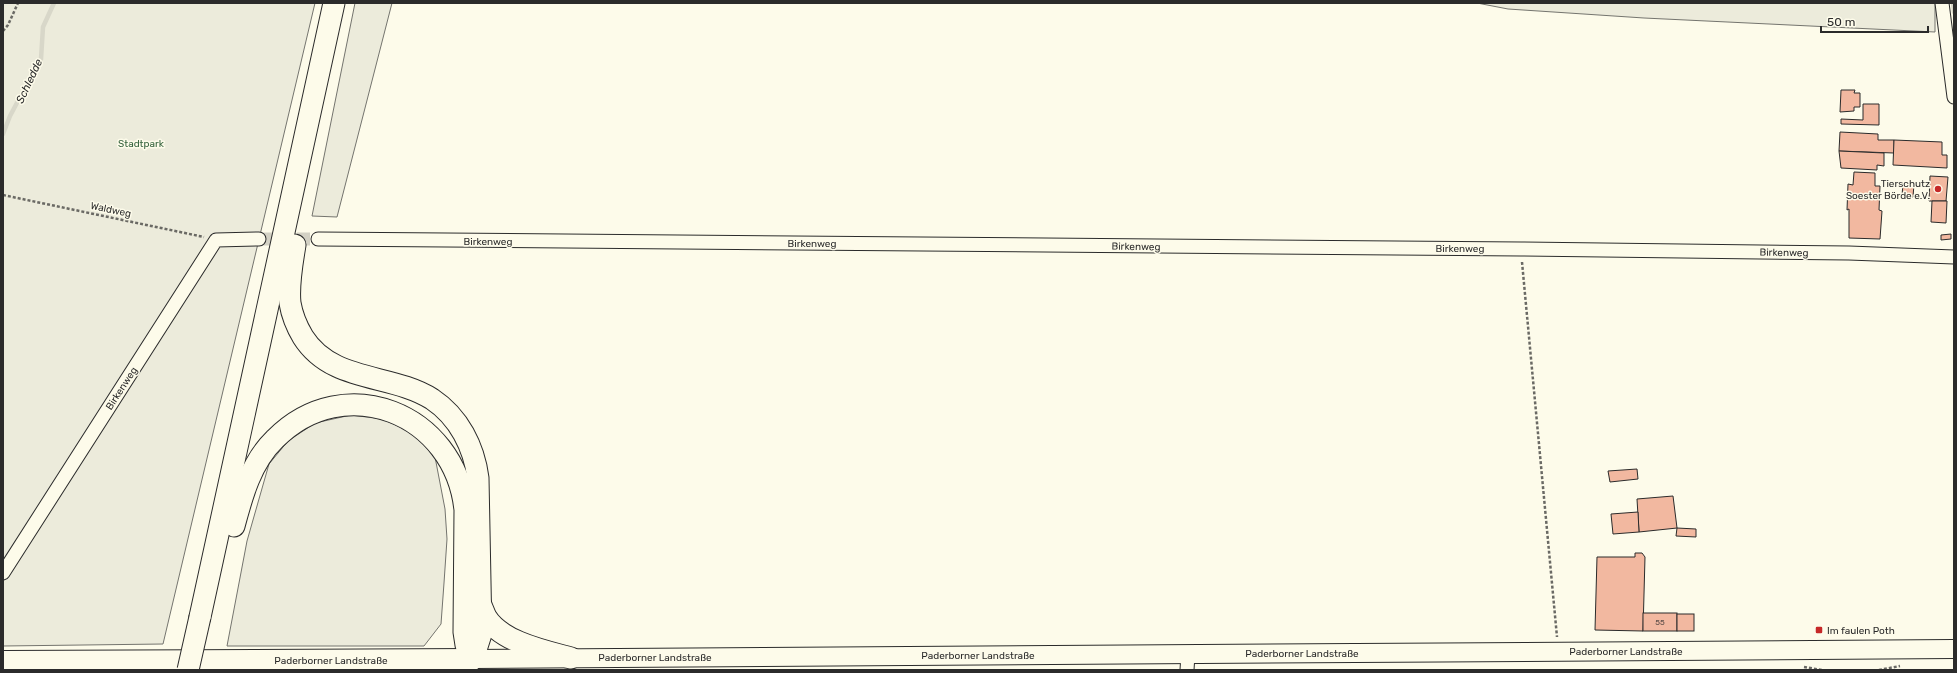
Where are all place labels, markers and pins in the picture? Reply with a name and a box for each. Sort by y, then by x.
place label: Tierschutz Soester Börde e.V. [1846,178,1930,202]
marker: Tierschutz Soester Börde e.V. [1933,184,1943,194]
marker: Im faulen Poth [1814,625,1824,635]
place label: Im faulen Poth [1827,625,1895,637]

